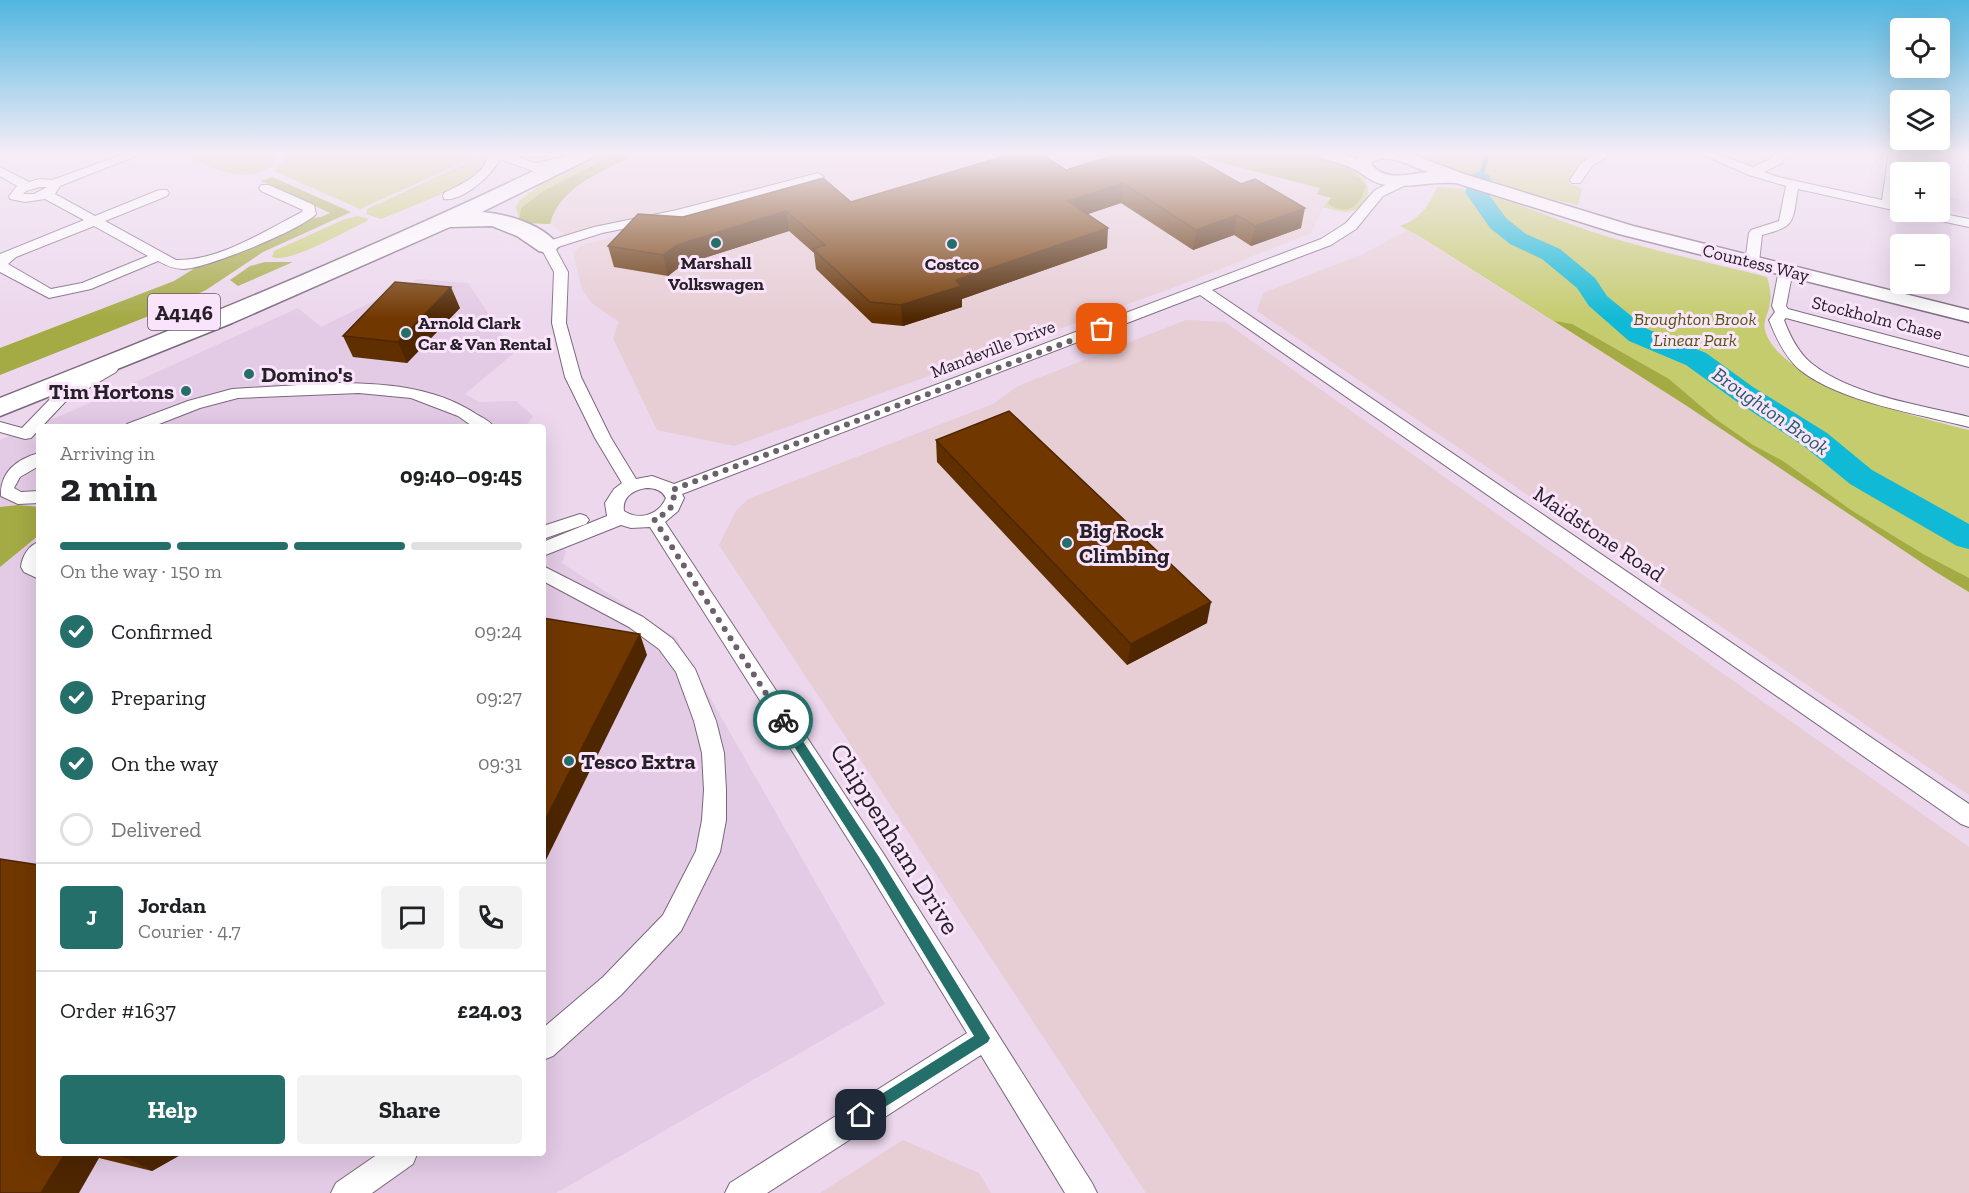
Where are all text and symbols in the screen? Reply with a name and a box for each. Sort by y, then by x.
map controls [1890,18,1950,294]
button: locate [1890,18,1950,78]
button: layers [1890,90,1950,150]
button: + [1890,162,1950,222]
button: − [1890,234,1950,294]
marker: Marshall Volkswagen [709,236,723,250]
marker: Costco [945,237,959,251]
street label: Countess Way [1700,239,1812,287]
place label: Marshall Volkswagen [668,252,764,295]
place label: Costco [925,253,980,275]
street label: Stockholm Chase [1809,291,1945,345]
road number: A4146 [148,294,220,330]
pin [1076,303,1127,354]
park label: Broughton Brook Linear Park [1634,308,1756,351]
place label: Arnold Clark Car & Van Rental [418,312,552,355]
icon: bag [1085,312,1118,345]
street label: Mandeville Drive [928,315,1058,383]
marker: Arnold Clark Car & Van Rental [399,326,413,340]
place label: Domino's [261,361,353,388]
water label: Broughton Brook [1708,362,1834,460]
marker: Domino's [242,367,256,381]
place label: Tim Hortons [49,378,174,405]
marker: Tim Hortons [179,384,193,398]
text: Arriving in [60,441,155,465]
text: 09:40–09:45 [400,462,522,489]
text: 2 min [60,464,157,511]
street label: Maidstone Road [1528,480,1670,588]
place label: Big Rock Climbing [1079,517,1170,569]
marker: Big Rock Climbing [1060,536,1074,550]
text: On the way · 150 m [60,559,222,583]
icon: check [60,615,93,648]
text: Confirmed [111,618,212,645]
text: 09:24 [474,619,522,643]
icon: check [60,681,93,714]
text: Preparing [111,684,206,711]
text: 09:27 [476,685,522,709]
courier [753,690,813,750]
icon: bike [767,704,800,737]
street label: Chippenham Drive [823,738,967,940]
icon: check [60,747,93,780]
place label: Tesco Extra [581,748,696,775]
text: On the way [111,750,218,777]
text: 09:31 [478,751,522,775]
marker: Tesco Extra [562,754,576,768]
text: Delivered [111,816,201,843]
button: chat [381,886,444,949]
button: phone [459,886,522,949]
text: Jordan [138,892,206,919]
text: J [86,904,97,931]
text: Courier · 4.7 [138,919,241,943]
text: Order #1637 [60,997,176,1024]
text: £24.03 [457,997,522,1024]
button: Help [60,1075,285,1144]
button: Share [297,1075,522,1144]
pin [835,1089,886,1140]
icon: home [844,1098,877,1131]

